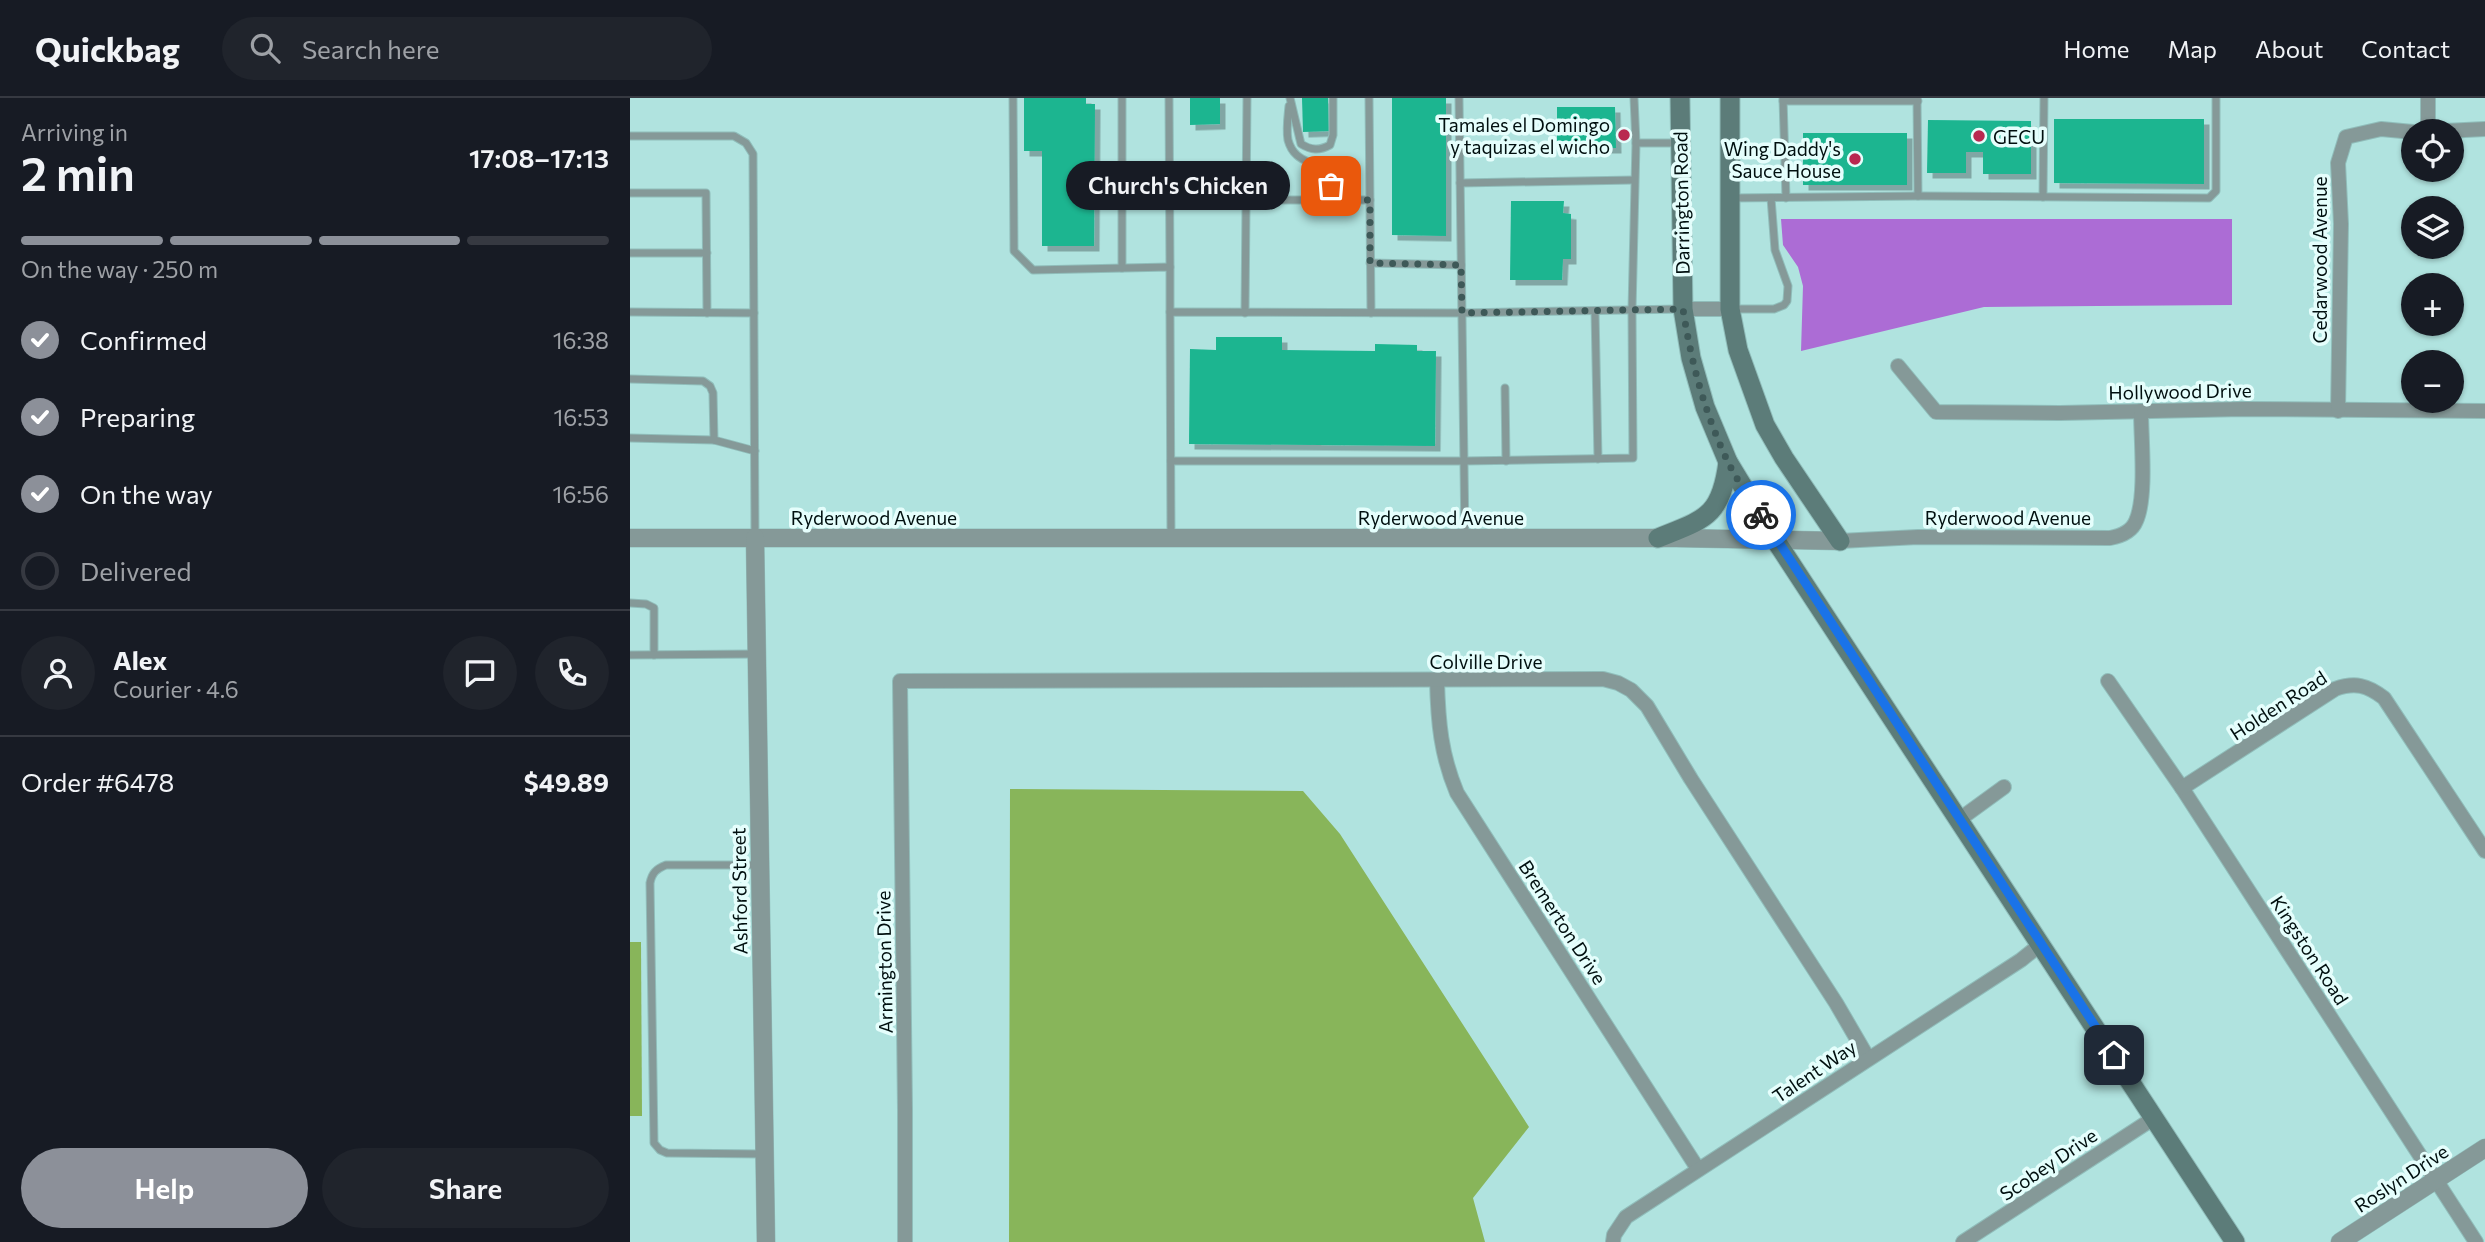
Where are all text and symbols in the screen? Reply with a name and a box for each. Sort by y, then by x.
search box [222,17,712,80]
text: Quickbag [35,28,180,69]
icon: search [246,29,284,67]
text: Search here [302,33,439,64]
text: Home [2064,34,2130,63]
text: Map [2168,34,2217,63]
text: About [2255,34,2323,63]
text: Contact [2361,34,2450,63]
place label: Tamales el Domingo y taquizas el wicho [1438,113,1610,158]
text: Arriving in [21,118,128,146]
map controls [2401,119,2464,413]
button: locate [2401,119,2464,182]
place label: GECU [1993,125,2045,148]
marker: Tamales el Domingo y taquizas el wicho [1616,127,1632,143]
marker: GECU [1971,128,1987,144]
street label: Darrington Road [1668,131,1694,275]
place label: Wing Daddy's Sauce House [1724,137,1841,182]
text: 17:08–17:13 [469,142,609,173]
text: 2 min [21,144,135,200]
marker: Wing Daddy's Sauce House [1847,151,1863,167]
pin [1301,156,1361,216]
callout: Church's Chicken [1065,162,1289,210]
icon: bag [1312,167,1350,205]
text: Church's Chicken [1088,171,1268,199]
street label: Cedarwood Avenue [2308,176,2331,344]
button: layers [2401,196,2464,259]
text: On the way · 250 m [21,255,218,283]
button: + [2401,273,2464,336]
icon: check [21,321,59,359]
text: Confirmed [80,324,207,355]
text: 16:38 [553,326,609,354]
button: − [2401,350,2464,413]
street label: Hollywood Drive [2108,378,2252,404]
icon: check [21,398,59,436]
text: Preparing [80,401,195,432]
text: 16:53 [553,403,609,431]
icon: check [21,475,59,513]
text: On the way [80,478,213,509]
text: 16:56 [553,480,609,508]
courier [1726,480,1796,550]
icon: bike [1742,496,1780,534]
street label: Ryderwood Avenue [791,506,957,529]
street label: Ryderwood Avenue [1358,506,1524,529]
street label: Ryderwood Avenue [1925,506,2091,529]
text: Delivered [80,555,191,586]
button: person [21,636,95,710]
button: chat [443,636,517,710]
button: phone [535,636,609,710]
text: Alex [113,644,167,675]
street label: Colville Drive [1429,650,1543,673]
street label: Holden Road [2225,665,2331,745]
text: Courier · 4.6 [113,675,239,703]
text: Order #6478 [21,766,174,797]
text: $49.89 [524,766,609,797]
street label: Ashford Street [726,827,752,955]
street label: Bremerton Drive [1514,856,1612,988]
street label: Armington Drive [871,890,897,1034]
street label: Kingston Road [2266,891,2354,1009]
pin [2084,1025,2144,1085]
street label: Talent Way [1768,1035,1860,1107]
icon: home [2095,1036,2133,1074]
street label: Scobey Drive [1995,1123,2101,1205]
street label: Roslyn Drive [2350,1139,2452,1217]
button: Help [21,1148,308,1228]
button: Share [322,1148,609,1228]

